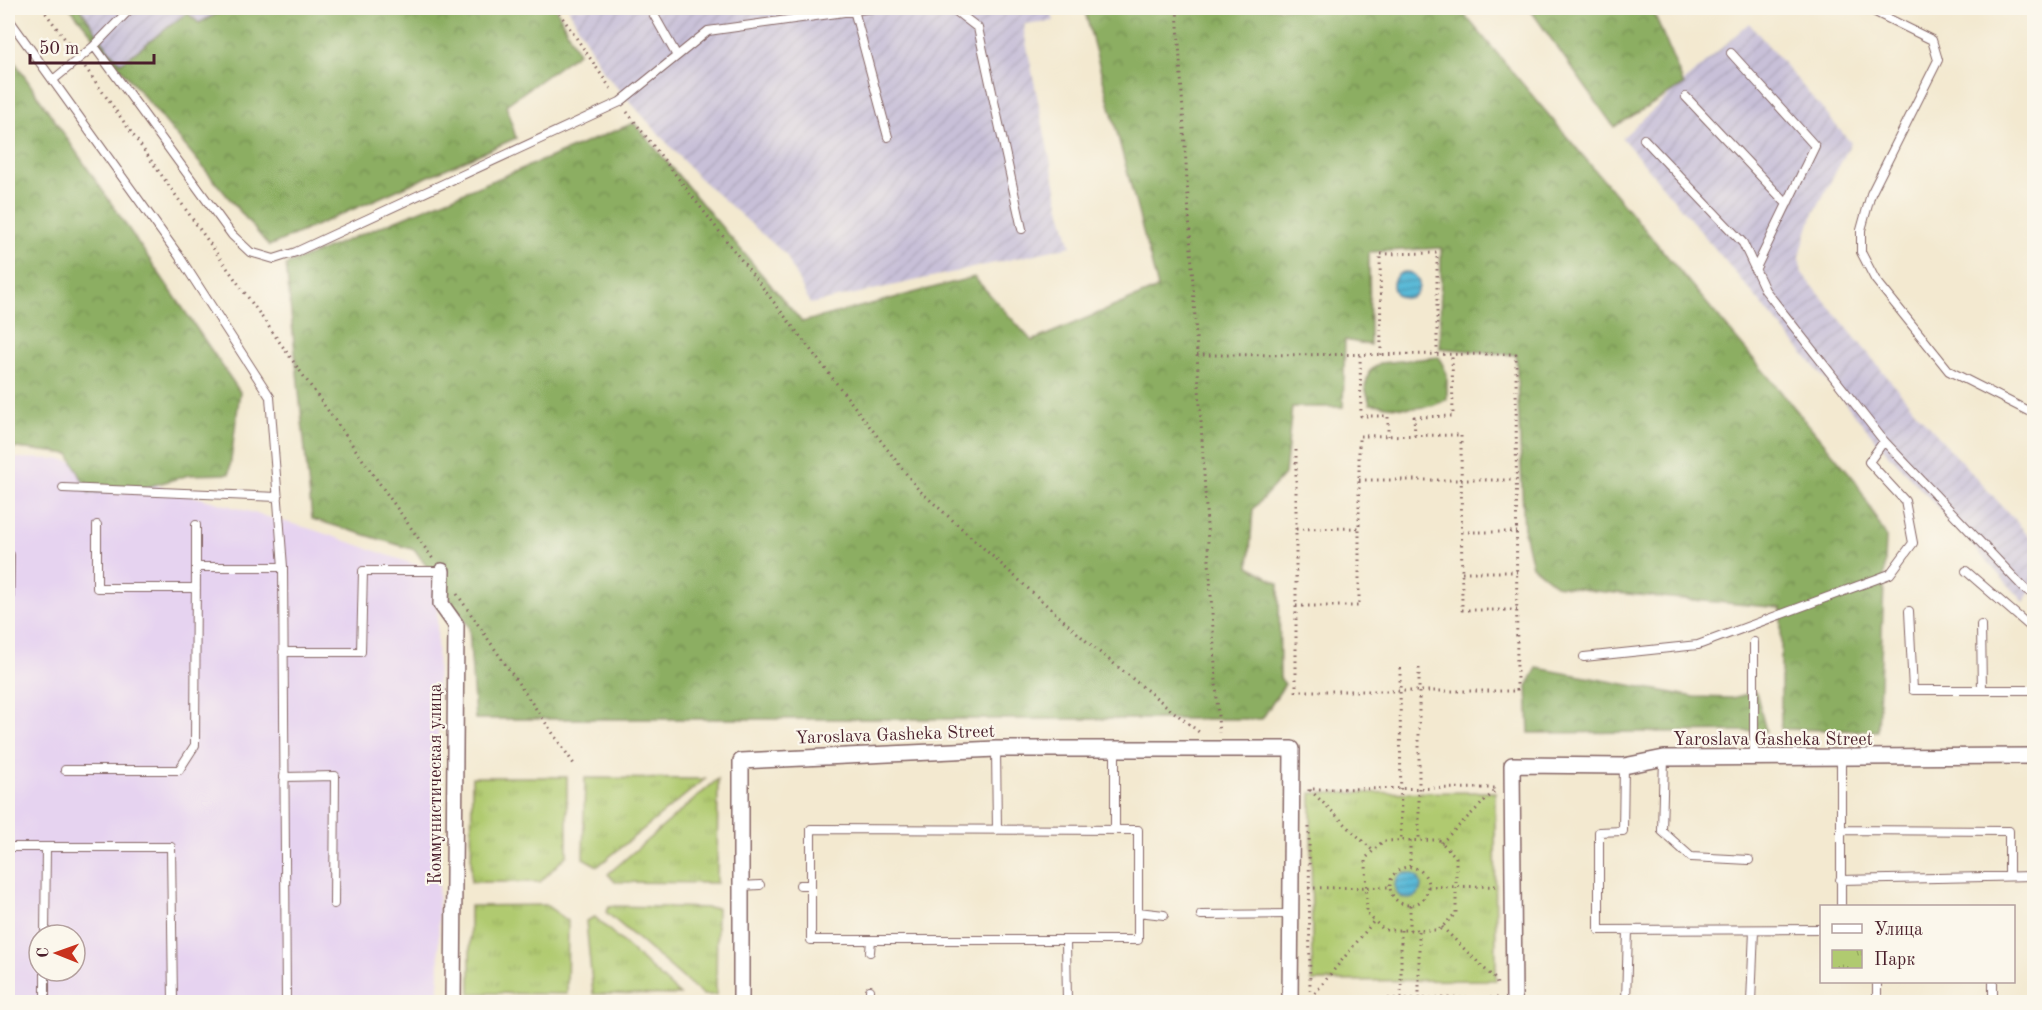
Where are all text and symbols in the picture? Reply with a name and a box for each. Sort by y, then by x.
scale bar [30,27,154,65]
text: 50 m [39,40,79,58]
street label: Коммунистическая улица [427,683,445,885]
street label: Yaroslava Gasheka Street [795,723,995,747]
street label: Yaroslava Gasheka Street [1673,731,1873,749]
legend [1820,905,2015,983]
text: Улица [1874,921,1923,939]
north arrow [27,923,87,983]
text: С [36,947,52,958]
text: Парк [1874,951,1915,969]

